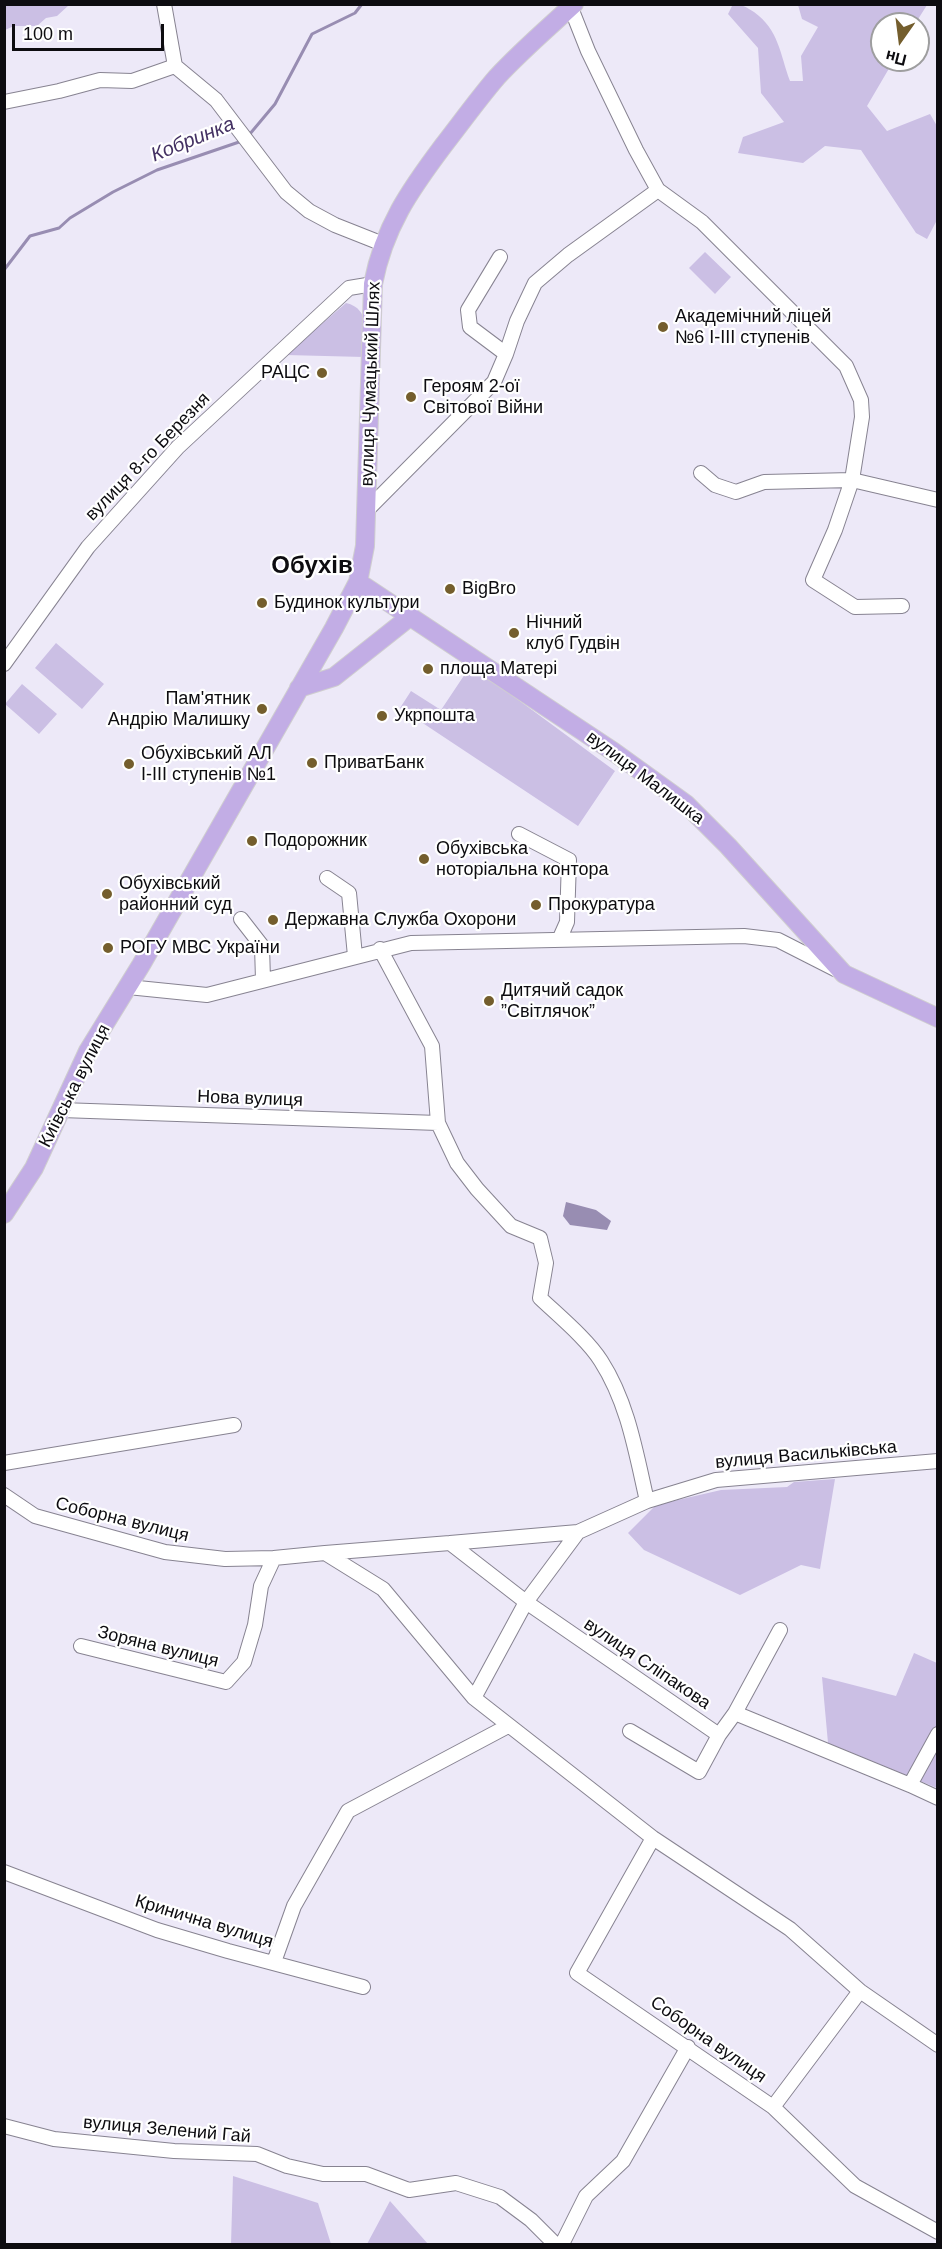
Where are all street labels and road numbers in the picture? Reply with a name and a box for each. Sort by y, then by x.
street label: вулиця Чумацький Шлях [357,281,385,487]
street label: вулиця 8-го Березня [81,388,215,526]
street label: вулиця Малишка [582,727,708,829]
street label: Київська вулиця [35,1021,115,1151]
street label: Нова вулиця [197,1086,303,1112]
street label: вулиця Васильківська [714,1436,898,1474]
street label: Соборна вулиця [53,1493,191,1547]
street label: вулиця Сліпакова [580,1614,714,1714]
street label: Зоряна вулиця [95,1622,221,1672]
street label: Кринична вулиця [132,1891,276,1953]
street label: Соборна вулиця [646,1992,770,2088]
street label: вулиця Зелений Гай [82,2112,252,2148]

